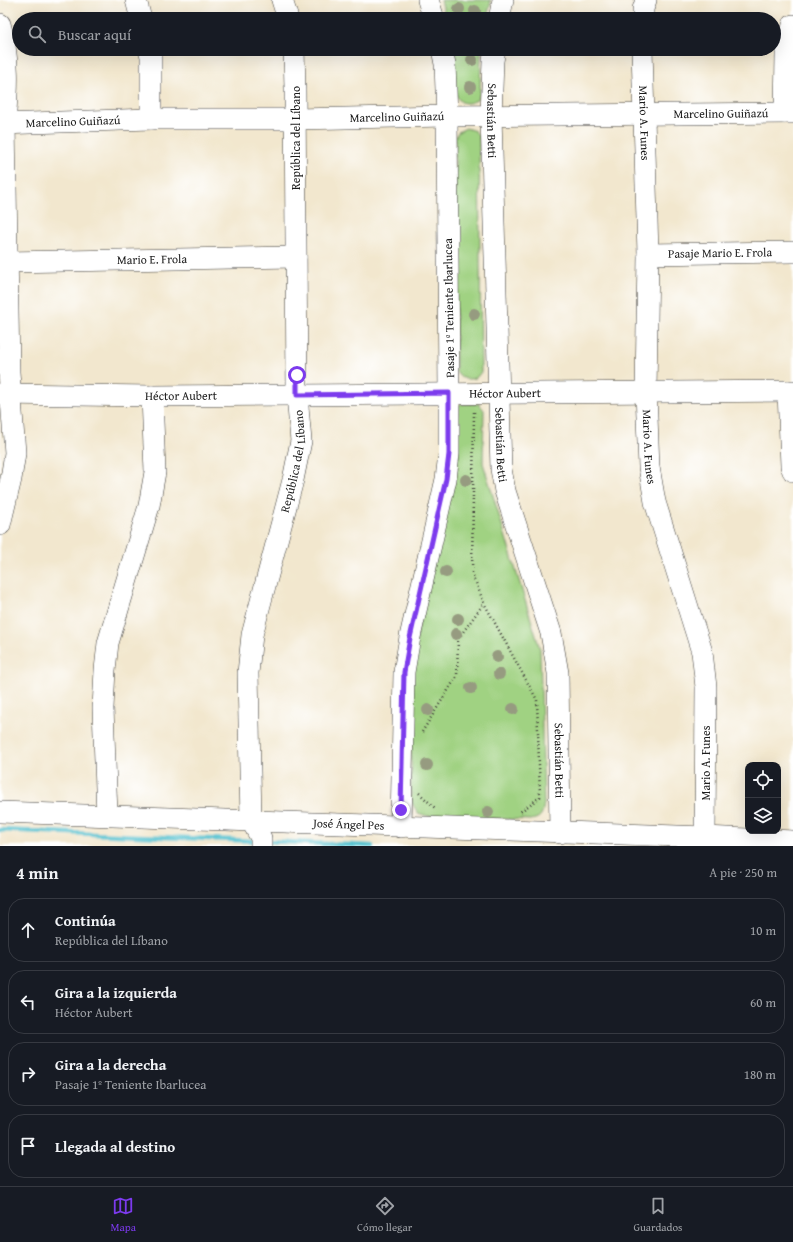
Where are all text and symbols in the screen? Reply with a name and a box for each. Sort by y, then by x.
search box [12,12,781,56]
icon: search [26,23,48,45]
text: Buscar aquí [58,24,131,45]
street label: Sebastián Betti [483,83,501,159]
street label: Mario A. Funes [635,85,654,161]
street label: República del Líbano [287,86,304,190]
street label: Marcelino Guiñazú [673,104,769,122]
street label: Marcelino Guiñazú [349,107,445,126]
street label: Marcelino Guiñazú [25,111,121,131]
street label: Pasaje 1º Teniente Ibarlucea [439,238,458,378]
street label: Pasaje Mario E. Frola [668,243,773,262]
street label: Mario E. Frola [117,250,187,268]
route start [288,366,306,384]
street label: Héctor Aubert [469,384,542,402]
street label: Héctor Aubert [145,387,218,404]
street label: Sebastián Betti [491,407,512,484]
street label: República del Líbano [276,409,309,514]
street label: Mario A. Funes [639,409,661,486]
street label: Sebastián Betti [551,723,569,799]
street label: Mario A. Funes [697,725,714,800]
map controls [745,762,781,834]
button: locate [745,762,781,798]
button: layers [745,798,781,834]
route end [392,801,410,819]
street label: José Ángel Pes [311,814,385,834]
text: 4 min [16,860,58,885]
text: A pie · 250 m [709,863,777,882]
text: Continúa [55,910,116,931]
icon: ahead [17,919,39,941]
text: 10 m [750,921,776,940]
text: República del Líbano [55,931,168,950]
text: Gira a la izquierda [55,982,177,1003]
icon: left [17,991,39,1013]
text: 60 m [750,993,776,1012]
text: Héctor Aubert [55,1003,133,1022]
text: Gira a la derecha [55,1054,166,1075]
icon: right [17,1063,39,1085]
text: 180 m [744,1065,776,1084]
text: Pasaje 1º Teniente Ibarlucea [55,1075,206,1094]
icon: arrive [17,1135,39,1157]
text: Llegada al destino [55,1136,175,1157]
tab: Mapa [111,1195,136,1235]
tab: Cómo llegar [357,1195,412,1235]
tab: Guardados [633,1195,682,1235]

